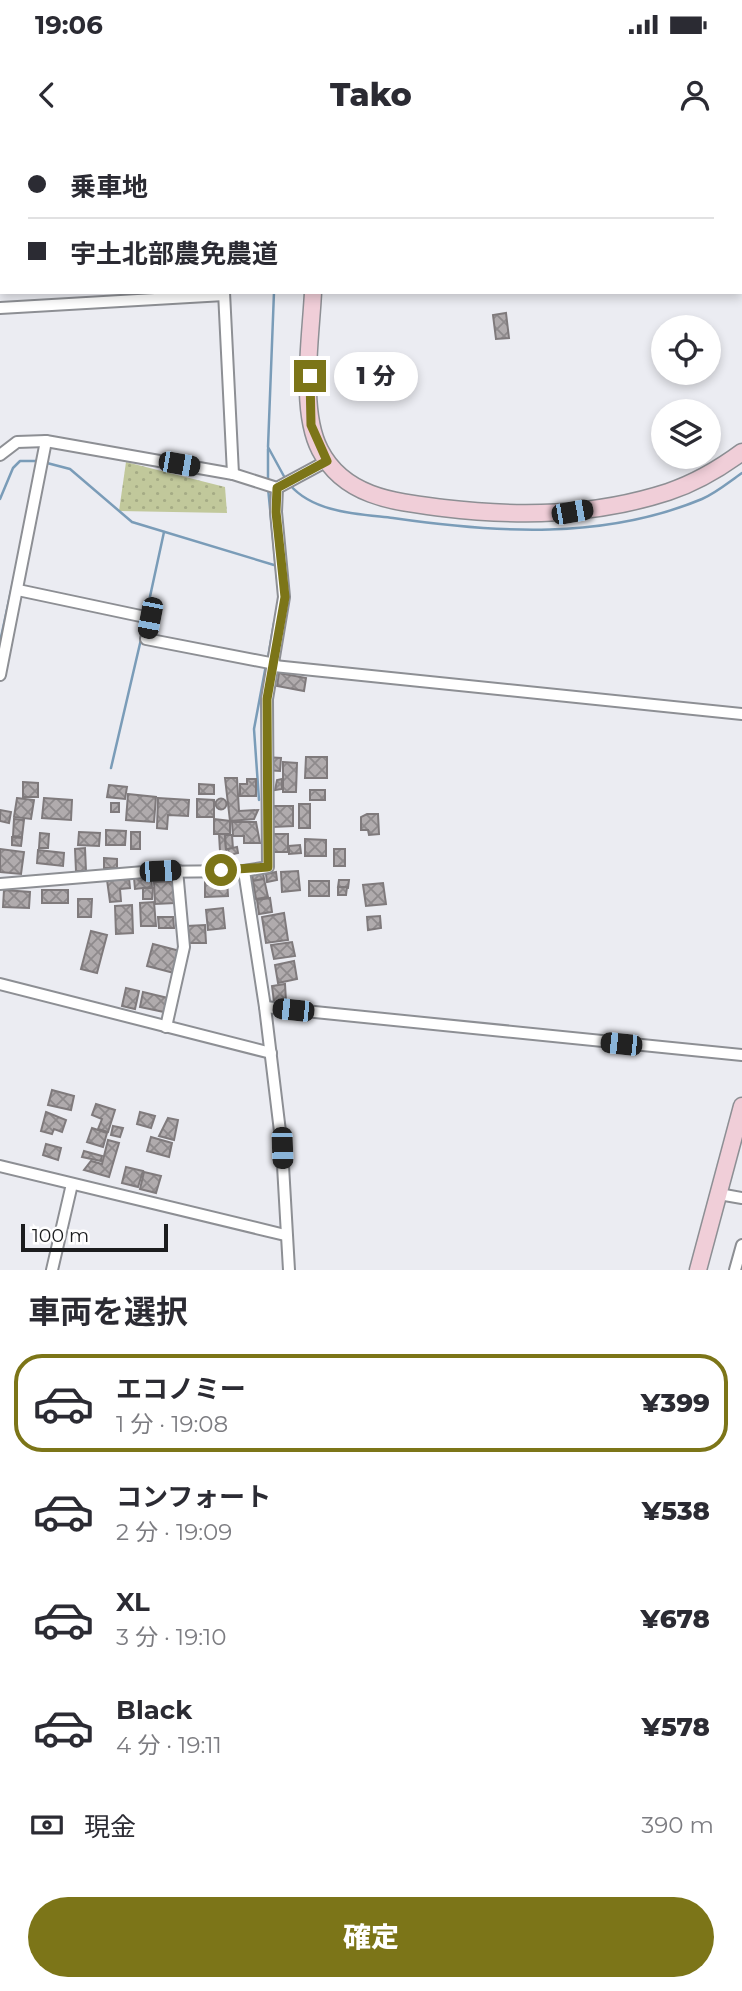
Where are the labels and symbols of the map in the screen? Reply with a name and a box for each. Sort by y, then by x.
callout: 1 分 [334,352,418,400]
route end [294,360,326,392]
car [157,450,202,478]
car [550,498,595,526]
car [136,595,165,641]
route start [205,854,237,886]
car [139,859,182,883]
car [272,997,315,1023]
car [600,1031,643,1057]
car [271,1127,294,1169]
scale bar [21,1221,168,1253]

